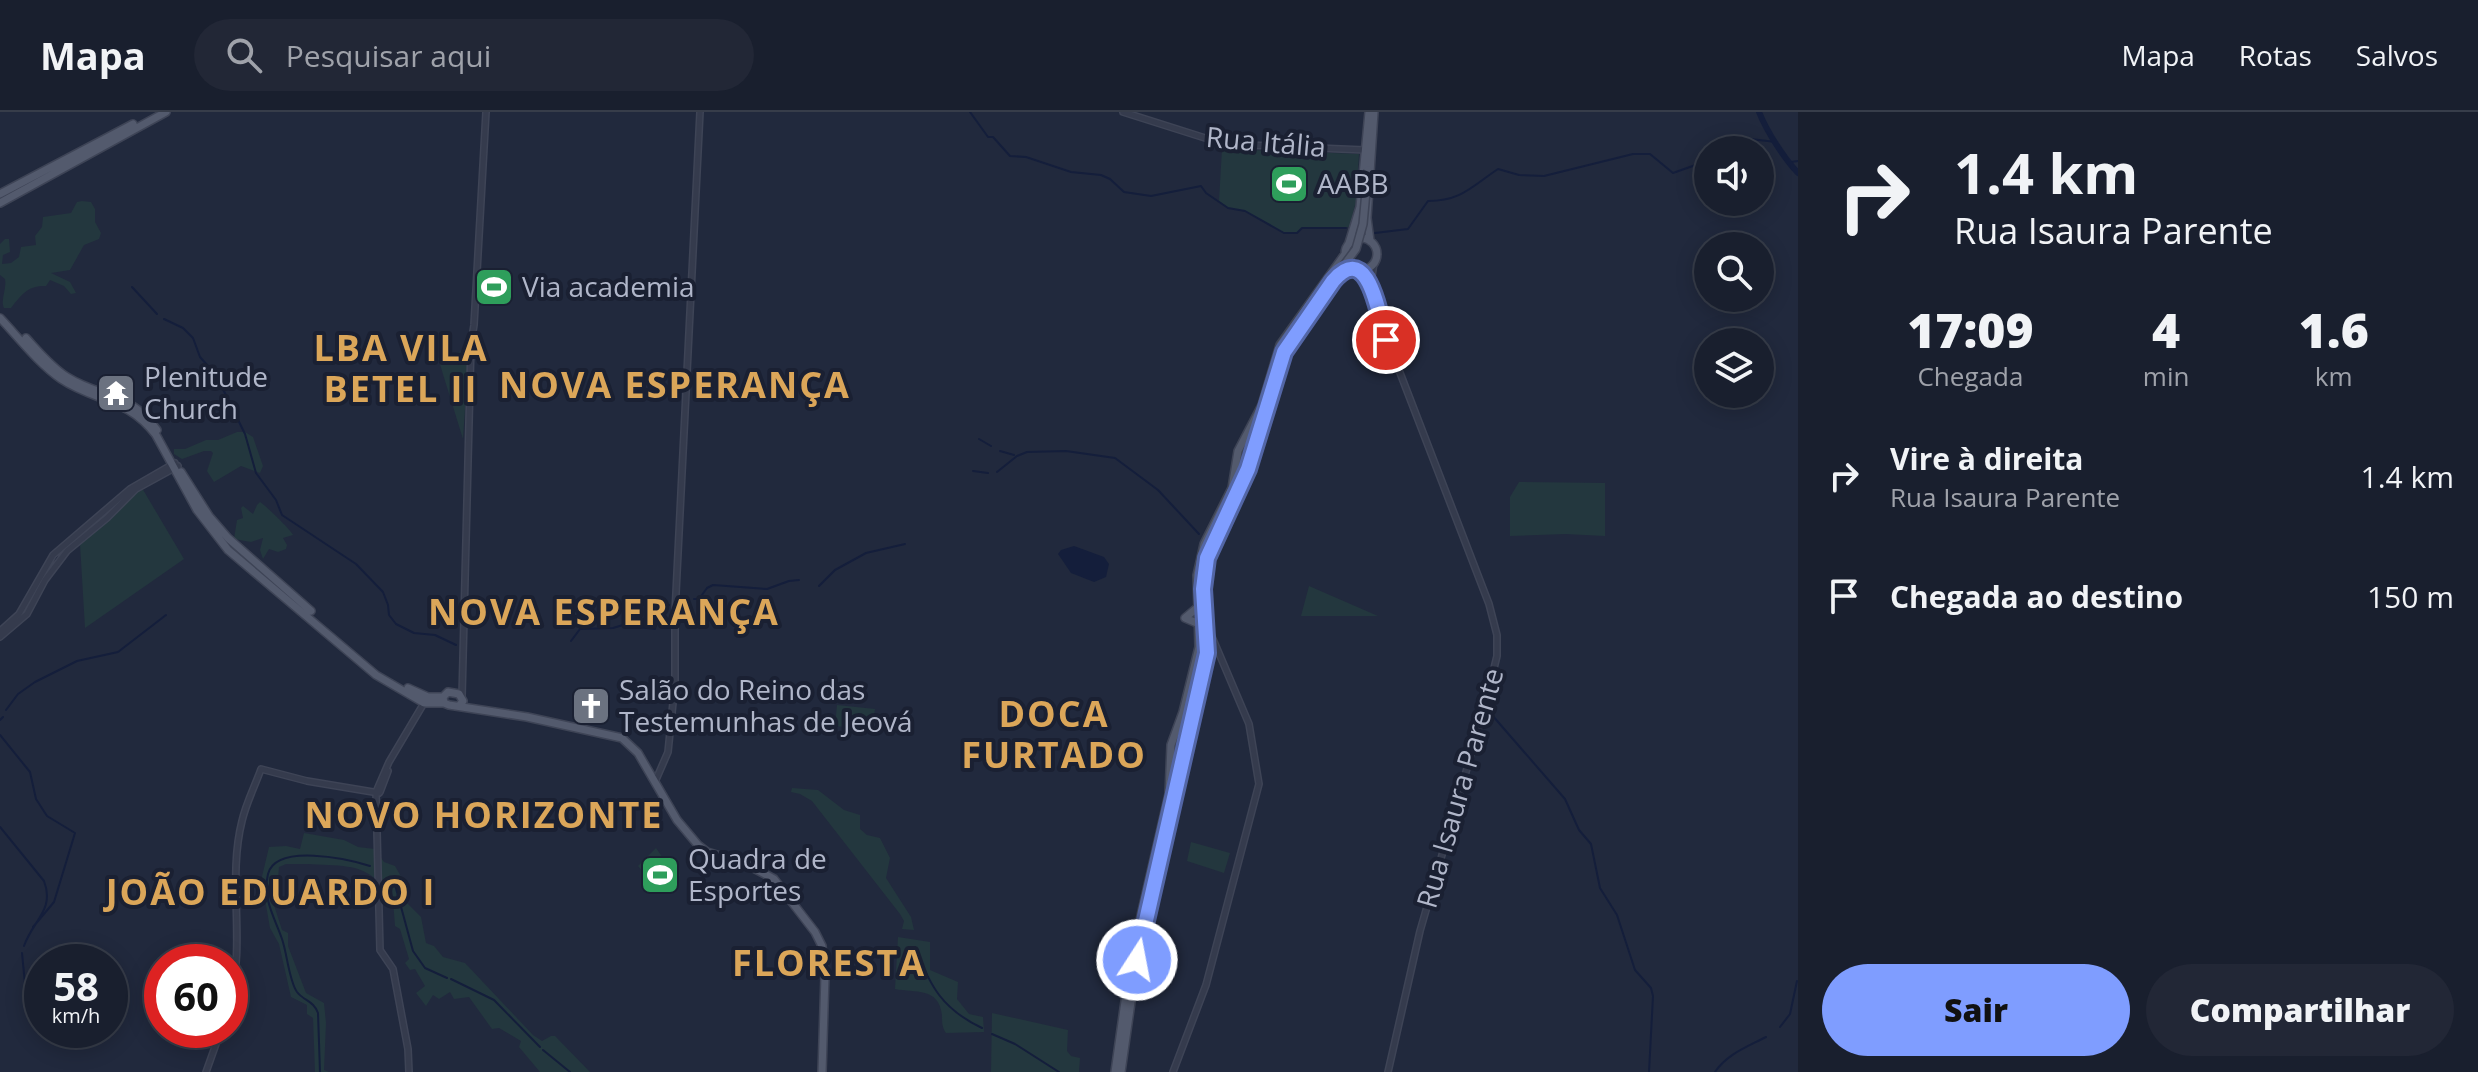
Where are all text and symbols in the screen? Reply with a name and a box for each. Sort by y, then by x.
search box [194,19,754,91]
text: Mapa [40,29,146,81]
icon: search [222,33,266,77]
text: Pesquisar aqui [286,35,491,76]
text: Mapa [2121,36,2195,74]
text: Rotas [2239,36,2312,74]
text: Salvos [2356,36,2438,74]
street label: Rua Itália [1204,117,1328,165]
text: 1.4 km [1954,134,2138,210]
map controls [1694,136,1774,408]
button: sound [1694,136,1774,216]
icon: right [1822,144,1926,248]
sports icon: AABB [1268,163,1310,205]
place label: AABB [1317,164,1389,202]
text: Rua Isaura Parente [1954,206,2273,255]
button: search [1694,232,1774,312]
sports icon: Via academia [473,266,515,308]
place label: Via academia [522,267,695,305]
text: 17:09 [1907,297,2034,362]
text: 4 [2152,297,2180,362]
text: 1.6 [2299,297,2369,362]
pin [1352,306,1420,374]
icon: arrive [1364,318,1408,362]
district label: LBA VILA BETEL II [313,323,489,413]
button: layers [1694,328,1774,408]
place label: Plenitude Church [144,357,268,427]
text: Chegada [1917,358,2023,394]
text: min [2143,358,2189,394]
text: km [2315,358,2353,394]
district label: NOVA ESPERANÇA [499,360,851,409]
temple icon: Plenitude Church [95,372,137,414]
text: Vire à direita [1890,438,2084,479]
icon: right [1822,454,1866,498]
text: 1.4 km [2360,456,2454,497]
text: Rua Isaura Parente [1890,479,2120,515]
icon: arrive [1822,574,1866,618]
text: Chegada ao destino [1890,576,2183,617]
text: 150 m [2367,576,2454,617]
district label: NOVA ESPERANÇA [428,587,780,636]
street label: Rua Isaura Parente [1407,663,1511,912]
place label: Salão do Reino das Testemunhas de Jeová [619,670,913,740]
church icon: Salão do Reino das Testemunhas de Jeová [570,685,612,727]
district label: DOCA FURTADO [961,689,1147,779]
district label: NOVO HORIZONTE [305,790,663,839]
place label: Quadra de Esportes [688,839,827,909]
sports icon: Quadra de Esportes [639,854,681,896]
district label: JOÃO EDUARDO I [103,867,436,916]
position arrow [1095,918,1179,1002]
district label: FLORESTA [732,938,926,987]
speed limit sign: 60 [144,944,248,1048]
text: 58 [53,958,99,1013]
button: Sair [1822,964,2130,1056]
button: Compartilhar [2146,964,2454,1056]
text: km/h [52,1002,100,1029]

